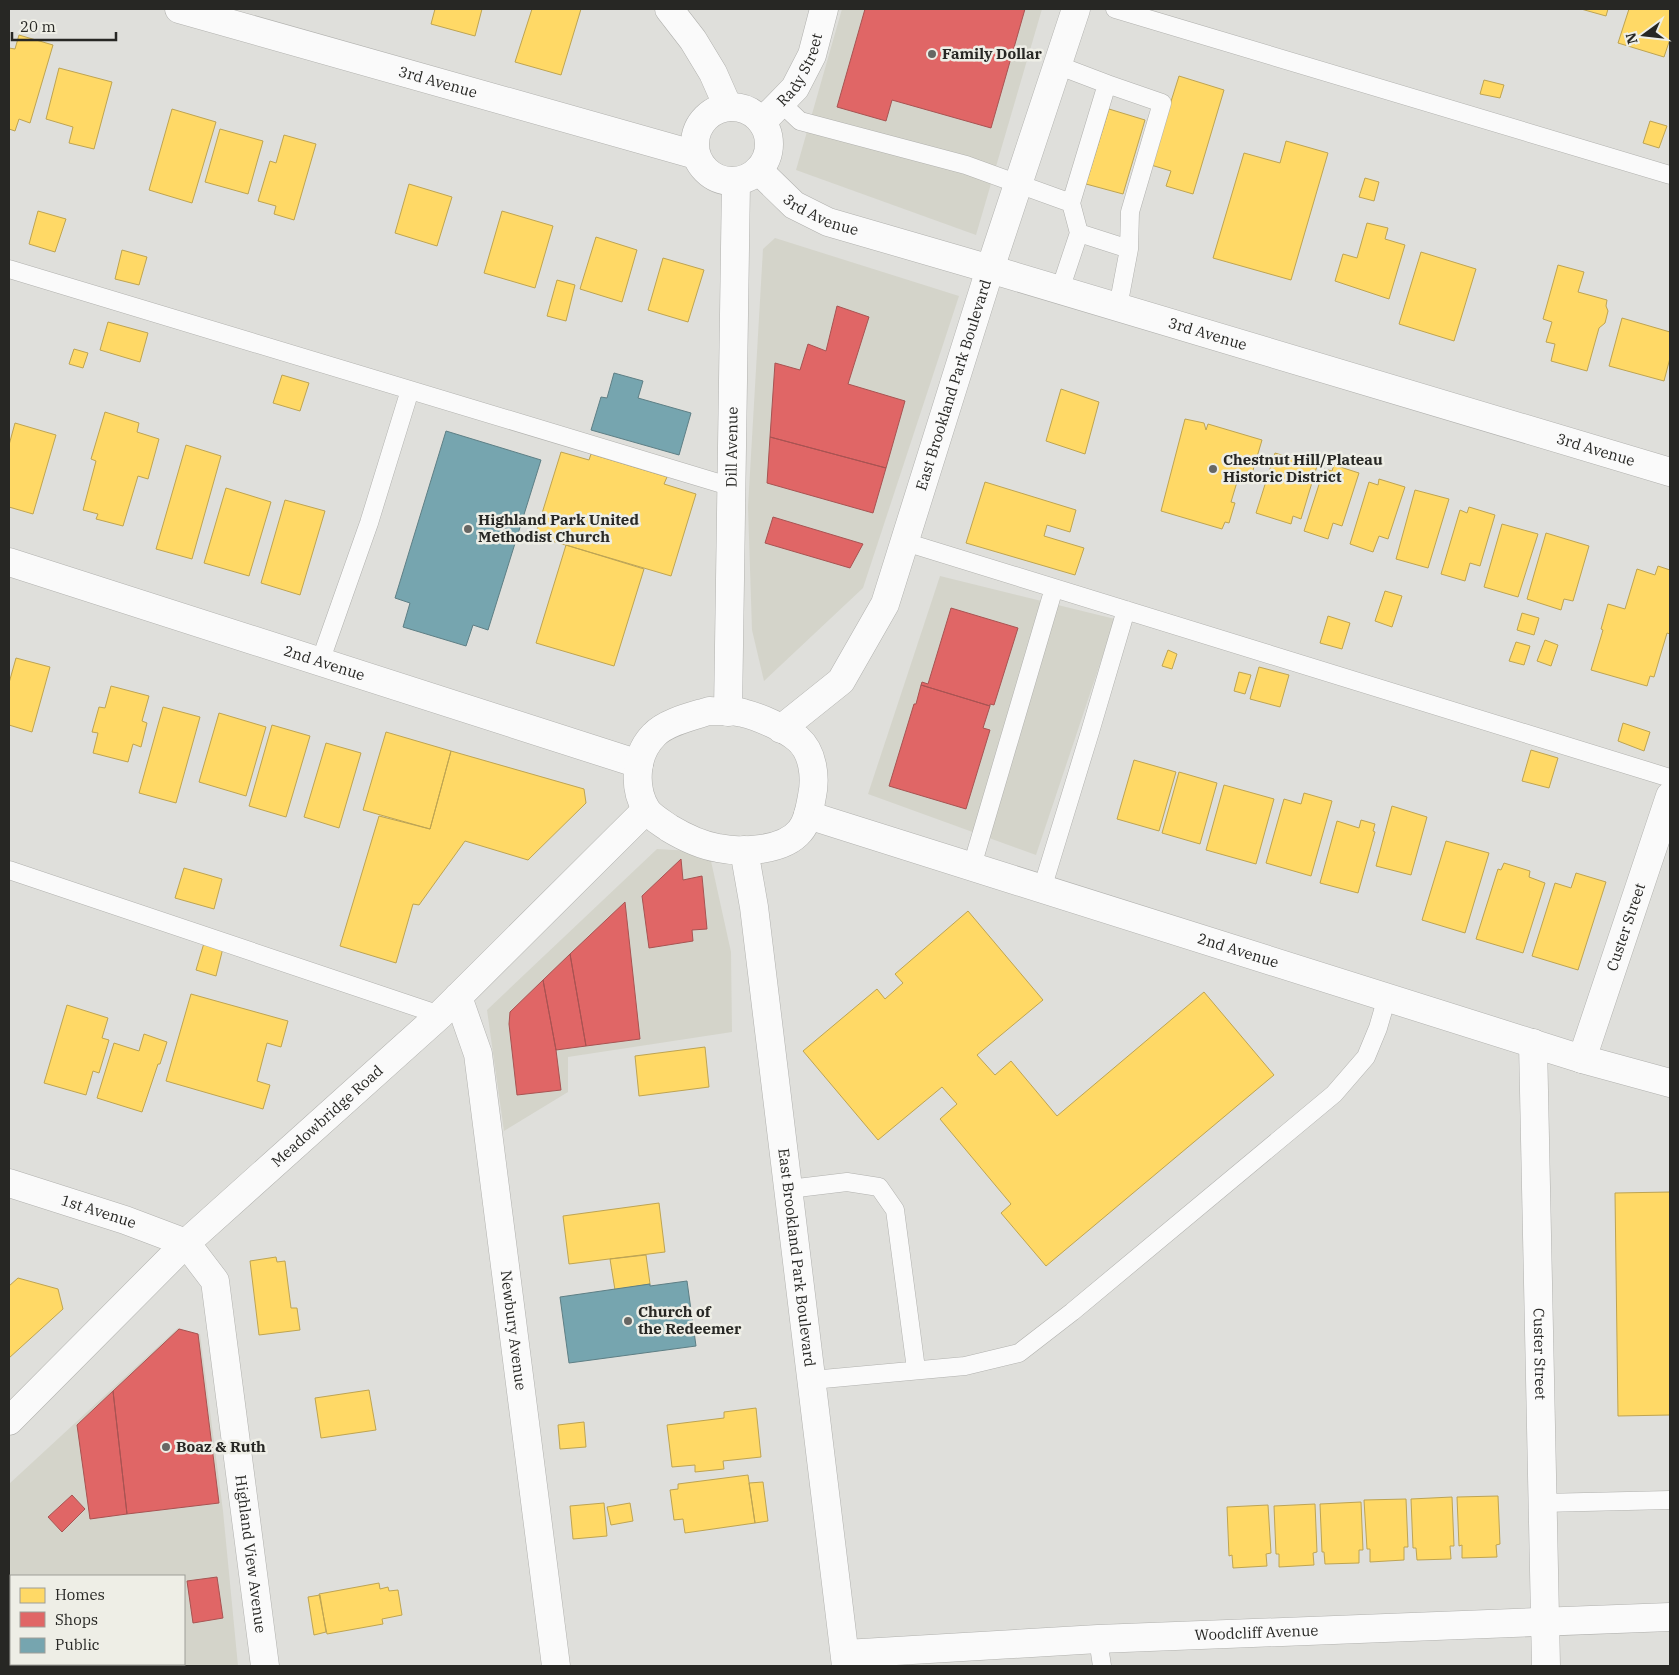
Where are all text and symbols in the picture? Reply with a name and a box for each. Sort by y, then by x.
scale bar [12,10,116,42]
north arrow [1619,10,1669,60]
text: 20 m [20,17,56,36]
street label: Rady Street [773,31,826,110]
text: N [1621,31,1642,46]
place label: Family Dollar [942,44,1042,63]
marker: Family Dollar [926,48,938,60]
street label: 3rd Avenue [396,61,480,102]
street label: 3rd Avenue [779,190,861,239]
street label: East Brookland Park Boulevard [911,277,995,493]
street label: 3rd Avenue [1166,313,1249,354]
street label: Dill Avenue [721,407,742,487]
street label: 3rd Avenue [1554,429,1637,470]
place label: Chestnut Hill/Plateau Historic District [1223,450,1383,486]
marker: Chestnut Hill/Plateau Historic District [1207,463,1219,475]
place label: Highland Park United Methodist Church [478,510,639,546]
marker: Highland Park United Methodist Church [462,523,474,535]
street label: 2nd Avenue [281,641,367,684]
street label: Custer Street [1602,880,1649,974]
street label: 2nd Avenue [1195,928,1281,972]
street label: Meadowbridge Road [267,1061,387,1171]
street label: East Brookland Park Boulevard [774,1147,820,1368]
street label: 1st Avenue [59,1190,139,1232]
street label: Newbury Avenue [497,1269,531,1392]
place label: Church of the Redeemer [638,1302,742,1338]
street label: Custer Street [1530,1308,1550,1400]
marker: Church of the Redeemer [622,1315,634,1327]
place label: Boaz & Ruth [176,1437,266,1456]
marker: Boaz & Ruth [160,1441,172,1453]
street label: Highland View Avenue [231,1474,271,1634]
legend [10,1575,185,1665]
text: Homes [55,1585,105,1604]
text: Shops [55,1610,98,1629]
street label: Woodcliff Avenue [1194,1621,1319,1644]
text: Public [55,1635,100,1654]

